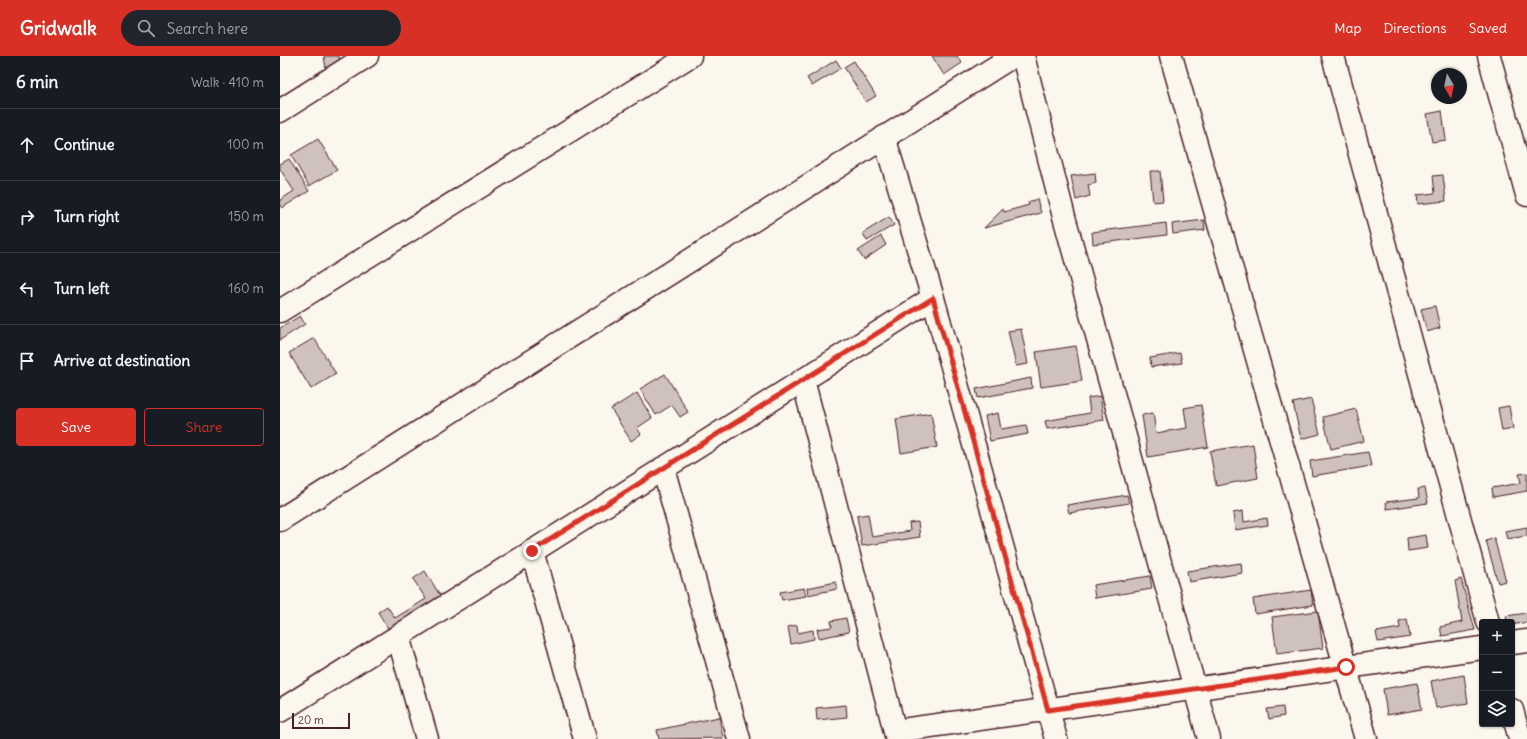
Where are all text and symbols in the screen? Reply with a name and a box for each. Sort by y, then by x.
search box [121,10,401,46]
text: Gridwalk [20,16,97,40]
icon: search [135,17,157,39]
text: Search here [167,19,248,38]
text: Map [1334,19,1361,37]
text: Directions [1383,19,1447,37]
text: Saved [1469,19,1507,37]
north arrow [1431,68,1467,104]
text: 6 min [16,71,58,93]
text: Walk · 410 m [191,74,264,91]
icon: ahead [16,134,38,156]
text: Continue [54,135,115,154]
text: 100 m [227,136,264,153]
icon: right [16,206,38,228]
text: Turn right [54,207,119,226]
text: 150 m [228,208,264,225]
icon: left [16,278,38,300]
text: Turn left [54,279,109,298]
text: 160 m [228,280,264,297]
icon: arrive [16,350,38,372]
text: Arrive at destination [54,351,190,370]
button: Save [16,408,136,446]
button: Share [144,408,264,446]
route end [523,542,541,560]
map controls [1479,619,1515,727]
button: + [1479,619,1515,655]
button: − [1479,655,1515,691]
route start [1337,658,1355,676]
button: layers [1479,691,1515,727]
scale bar [292,711,350,730]
text: 20 m [298,713,324,727]

